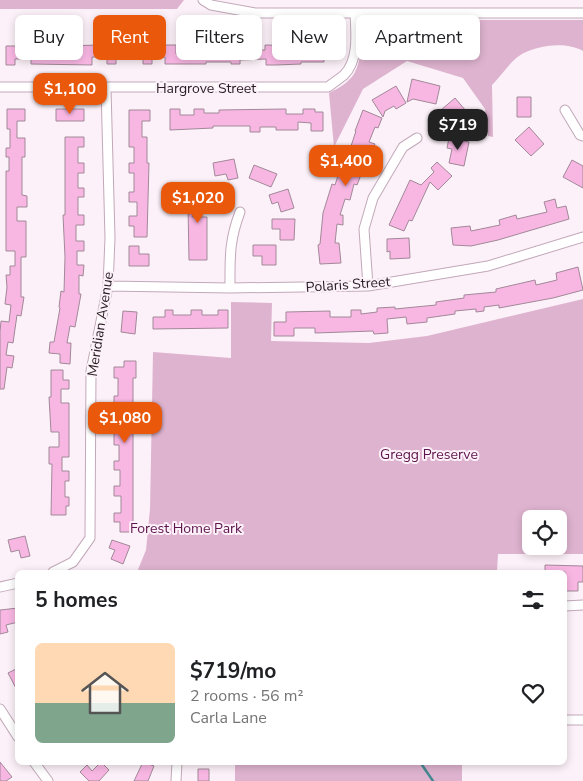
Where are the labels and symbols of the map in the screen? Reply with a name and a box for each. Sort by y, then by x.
pin: $1,100 [29,72,111,115]
street label: Hargrove Street [156,79,256,98]
pin: $719 [428,108,488,151]
pin: $1,400 [305,144,387,187]
pin: $1,020 [157,182,239,224]
street label: Meridian Avenue [83,270,118,378]
street label: Polaris Street [305,272,391,297]
pin: $1,080 [84,402,166,444]
park label: Gregg Preserve [380,445,478,464]
park label: Forest Home Park [130,519,243,538]

